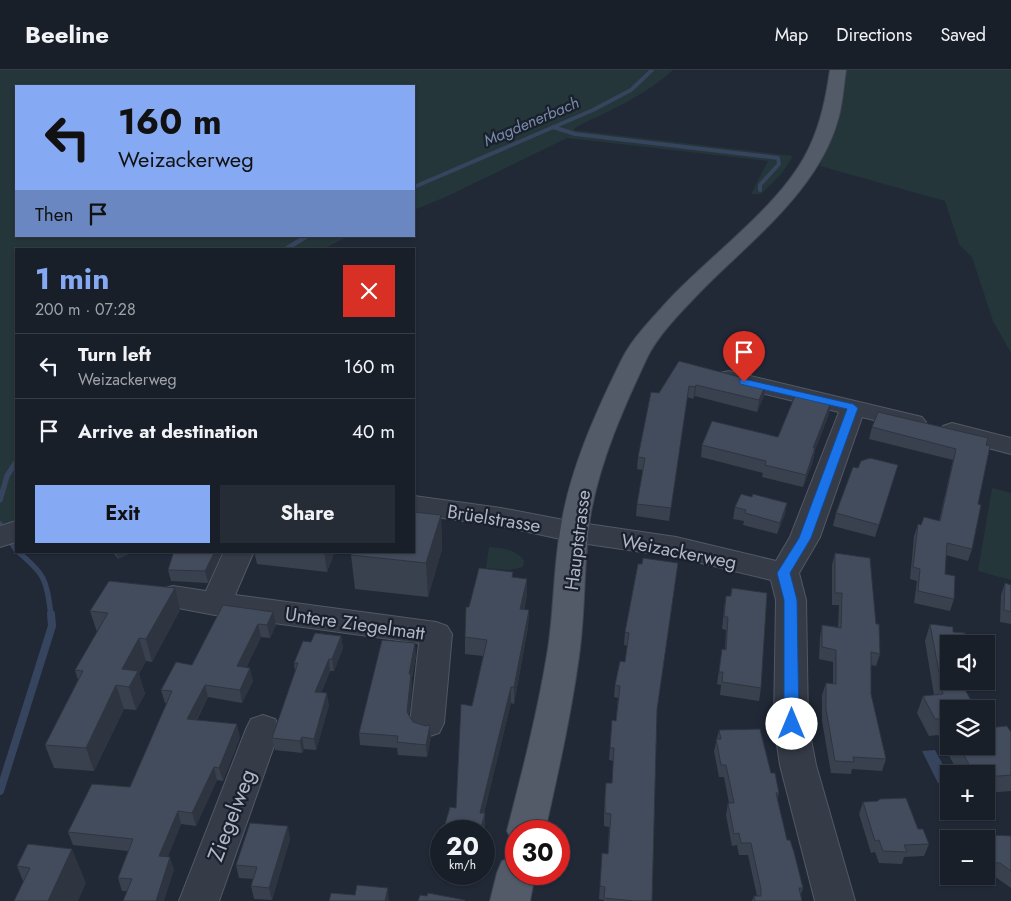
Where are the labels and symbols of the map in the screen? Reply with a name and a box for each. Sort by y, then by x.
water label: Magdenerbach [480,91,583,152]
pin [723,331,765,382]
street label: Hauptstrasse [558,488,597,592]
street label: Brüelstrasse [445,498,543,539]
street label: Weizackerweg [619,527,739,576]
street label: Untere Ziegelmatt [283,600,427,647]
position arrow [765,697,817,749]
street label: Ziegelweg [199,764,263,866]
speed limit sign: 30 [505,820,570,885]

